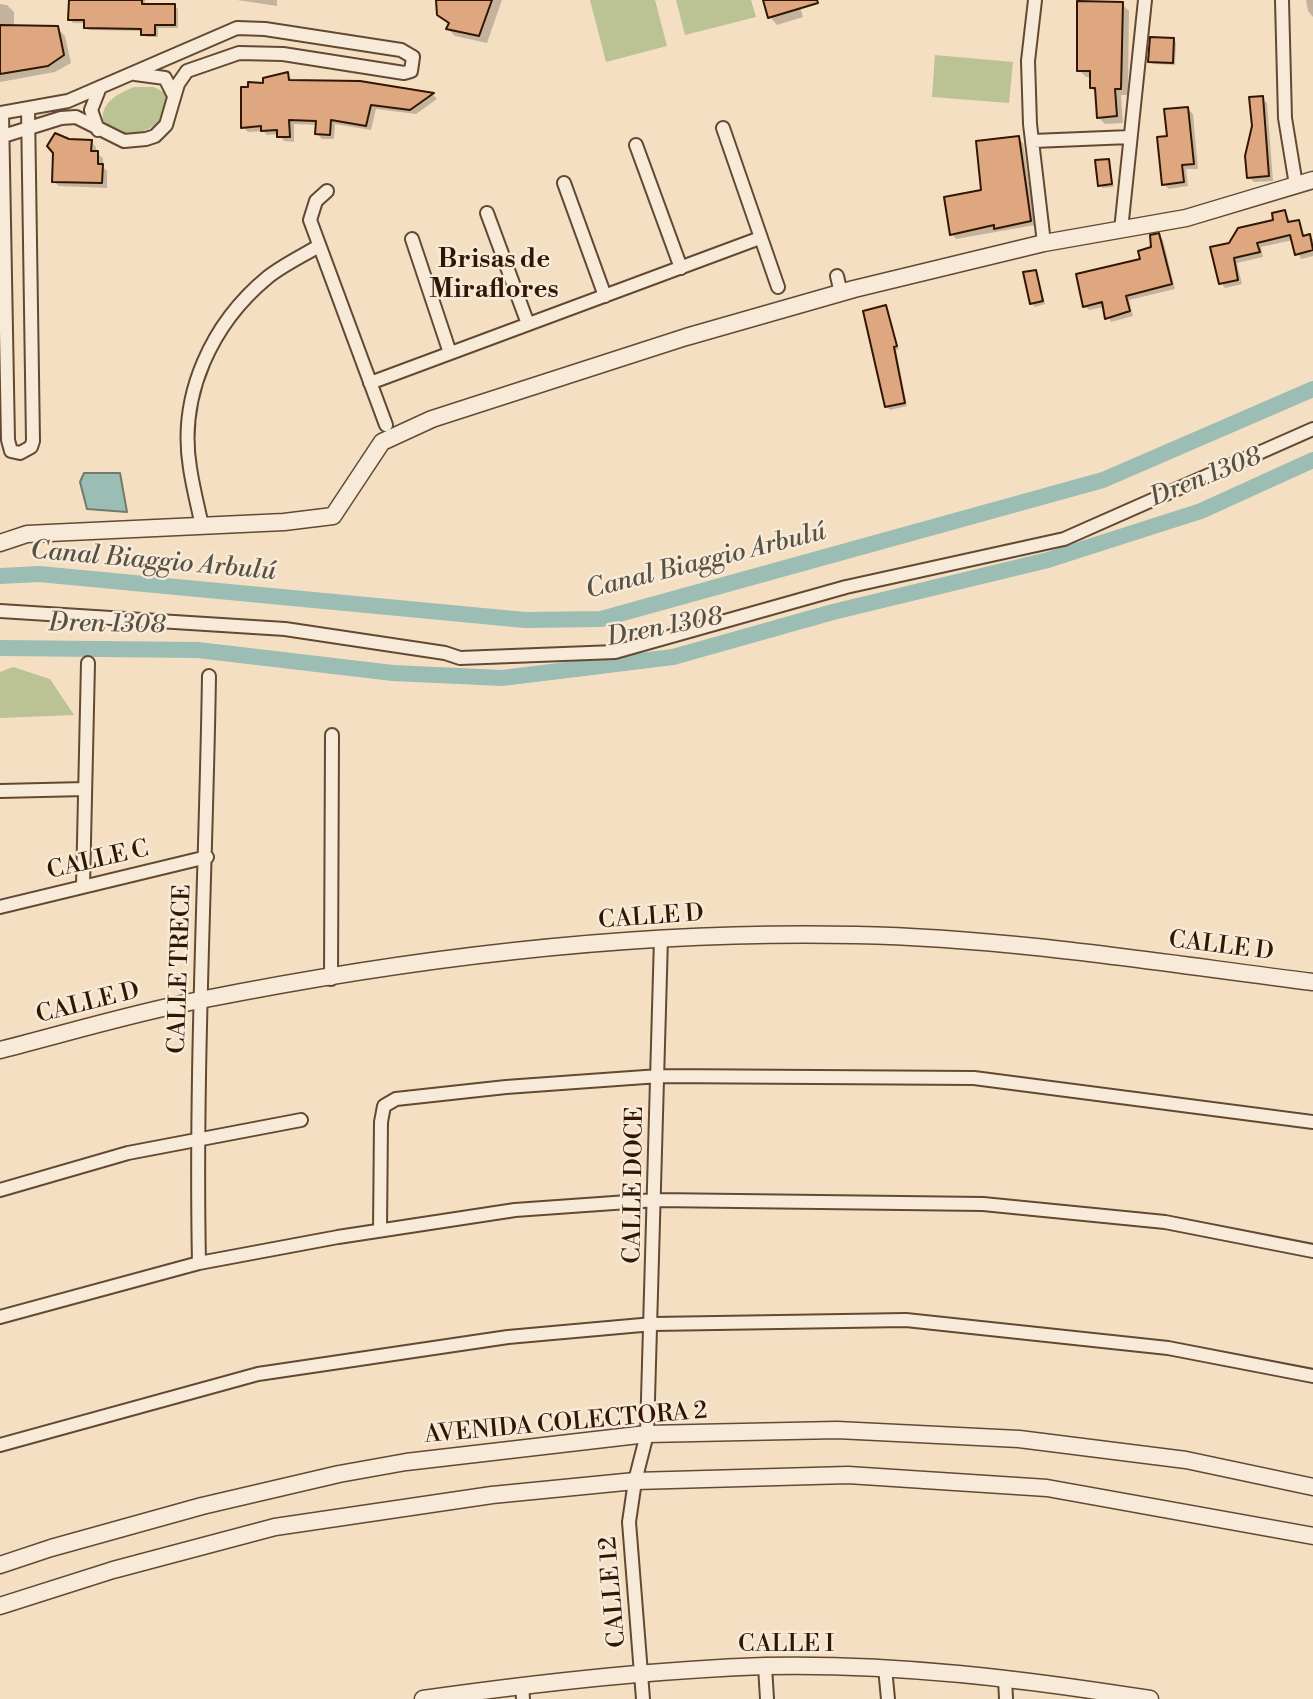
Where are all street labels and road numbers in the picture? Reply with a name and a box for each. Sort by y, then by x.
street label: CALLE C [44,835,152,887]
street label: CALLE TRECE [164,884,198,1054]
street label: CALLE D [597,900,705,936]
street label: CALLE D [1167,926,1275,968]
street label: CALLE D [33,977,143,1031]
street label: CALLE DOCE [619,1106,651,1264]
street label: AVENIDA COLECTORA 2 [423,1397,709,1451]
street label: CALLE 12 [595,1535,633,1649]
street label: CALLE I [738,1631,834,1659]

